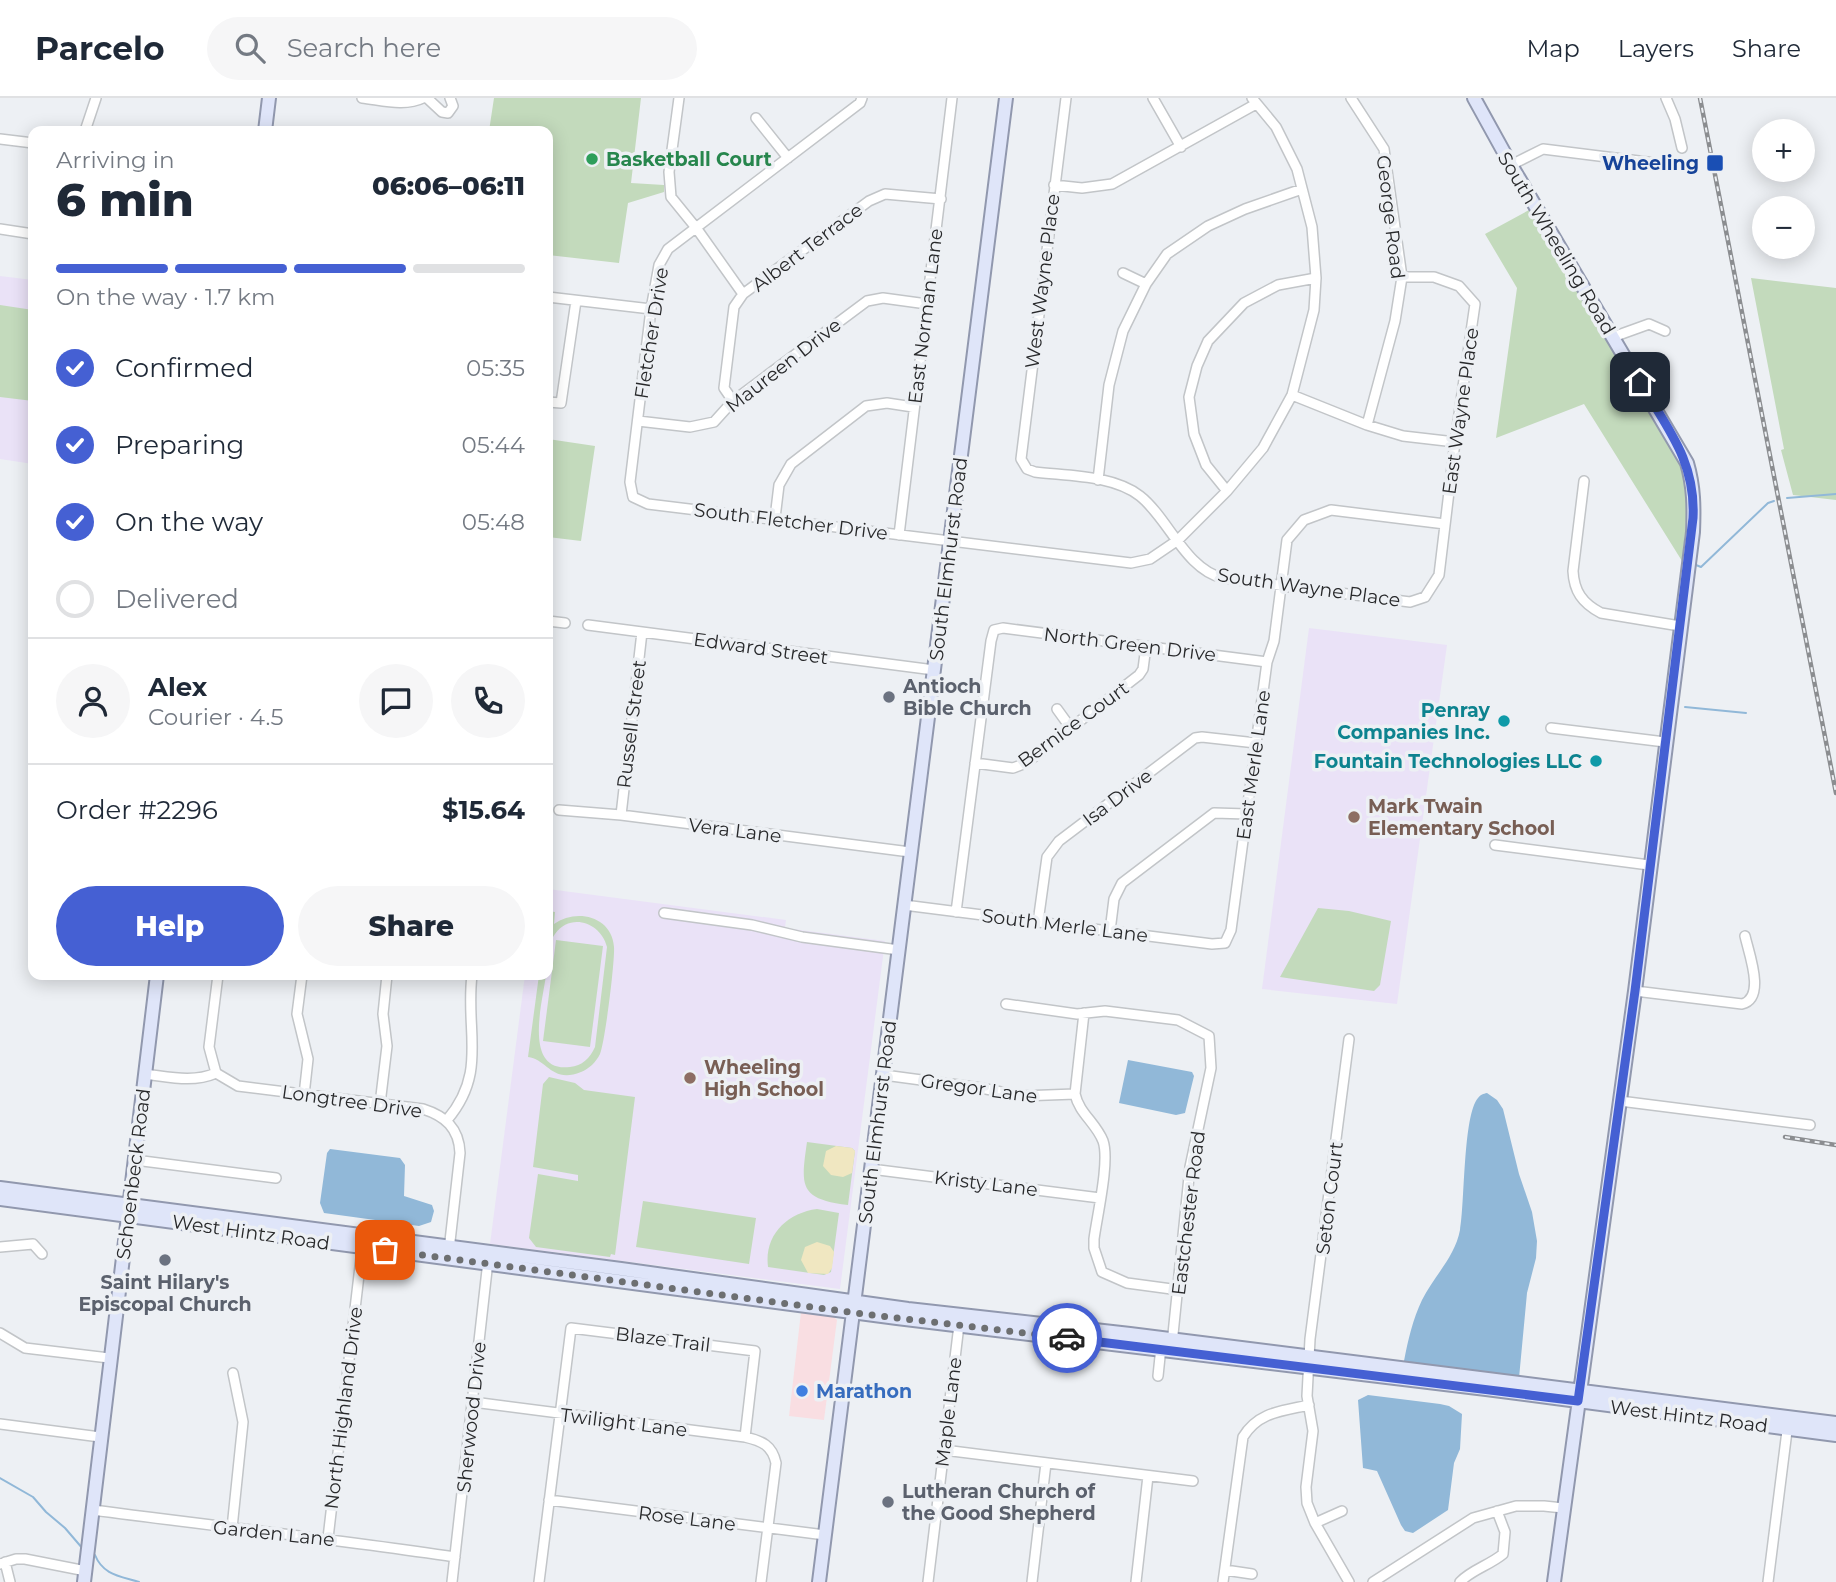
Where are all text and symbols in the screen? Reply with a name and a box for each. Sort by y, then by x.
search box [207,17,697,80]
text: Parcelo [35,28,165,68]
icon: search [231,29,269,67]
text: Search here [287,32,441,64]
text: Map [1526,34,1580,63]
text: Layers [1618,34,1694,63]
text: Share [1732,34,1801,63]
map controls [1752,119,1815,259]
button: + [1752,119,1815,182]
text: Arriving in [56,146,175,174]
place label: Basketball Court [606,148,772,171]
street label: South Wheeling Road [1493,148,1620,339]
marker: Basketball Court [584,151,600,167]
place label: Wheeling [1602,152,1699,175]
marker: Wheeling [1705,153,1725,173]
street label: George Road [1371,154,1410,280]
text: 06:06–06:11 [372,170,525,202]
text: 6 min [56,171,194,228]
street label: West Wayne Place [1020,192,1065,370]
button: − [1752,196,1815,259]
street label: Albert Terrace [747,198,867,296]
street label: East Norman Lane [903,227,948,405]
street label: Fletcher Drive [630,265,673,401]
text: On the way · 1.7 km [56,283,275,311]
street label: Maureen Drive [721,313,846,418]
street label: East Wayne Place [1437,326,1484,496]
icon: check [56,349,94,387]
text: Confirmed [115,352,254,384]
pin [1610,352,1670,412]
text: 05:35 [466,354,525,382]
icon: home [1621,363,1659,401]
icon: check [56,426,94,464]
text: Preparing [115,429,244,461]
text: 05:44 [461,431,525,459]
street label: South Elmhurst Road [925,456,972,662]
street label: South Fletcher Drive [693,498,889,545]
icon: check [56,503,94,541]
text: On the way [115,506,263,538]
text: 05:48 [462,508,525,536]
street label: South Wayne Place [1216,563,1402,612]
text: Delivered [115,583,239,615]
street label: North Green Drive [1042,623,1217,666]
street label: Edward Street [692,628,830,669]
street label: Russell Street [612,658,651,790]
button: person [56,664,130,738]
button: chat [359,664,433,738]
button: phone [451,664,525,738]
text: Alex [148,671,207,703]
place label: Antioch Bible Church [902,675,1032,720]
street label: Bernice Court [1013,676,1133,772]
marker: Antioch Bible Church [881,689,897,705]
street label: East Merle Lane [1232,689,1275,841]
place label: Penray Companies Inc. [1337,699,1491,744]
text: Courier · 4.5 [148,703,283,731]
marker: Penray Companies Inc. [1496,713,1512,729]
place label: Fountain Technologies LLC [1314,750,1582,773]
marker: Fountain Technologies LLC [1588,753,1604,769]
street label: Isa Drive [1078,764,1157,831]
text: Order #2296 [56,794,218,826]
text: $15.64 [442,794,525,826]
place label: Mark Twain Elementary School [1368,795,1555,840]
marker: Mark Twain Elementary School [1346,809,1362,825]
street label: Vera Lane [687,813,783,848]
button: Help [56,886,284,966]
button: Share [298,886,525,966]
street label: South Merle Lane [981,904,1149,947]
street label: South Elmhurst Road [854,1019,901,1225]
place label: Wheeling High School [704,1056,824,1101]
street label: Gregor Lane [919,1069,1039,1108]
marker: Wheeling High School [682,1070,698,1086]
street label: Longtree Drive [280,1080,424,1123]
street label: Schoenbeck Road [112,1087,155,1261]
street label: Eastchester Road [1167,1129,1210,1297]
street label: Seton Court [1311,1140,1348,1256]
street label: Kristy Lane [933,1166,1039,1201]
street label: West Hintz Road [171,1210,331,1255]
pin [355,1220,415,1280]
icon: bag [366,1231,404,1269]
marker: Saint Hilary's Episcopal Church [157,1252,173,1268]
place label: Saint Hilary's Episcopal Church [78,1271,252,1316]
courier [1032,1303,1102,1373]
street label: North Highland Drive [320,1305,367,1511]
icon: car [1048,1319,1086,1357]
street label: Blaze Trail [614,1322,712,1357]
street label: Sherwood Drive [452,1340,491,1494]
street label: Maple Lane [930,1356,967,1468]
place label: Marathon [816,1380,912,1403]
marker: Marathon [794,1383,810,1399]
street label: West Hintz Road [1609,1395,1769,1438]
street label: Twilight Lane [559,1403,689,1442]
place label: Lutheran Church of the Good Shepherd [902,1480,1096,1525]
marker: Lutheran Church of the Good Shepherd [880,1494,896,1510]
street label: Rose Lane [637,1501,737,1536]
street label: Garden Lane [212,1516,336,1551]

